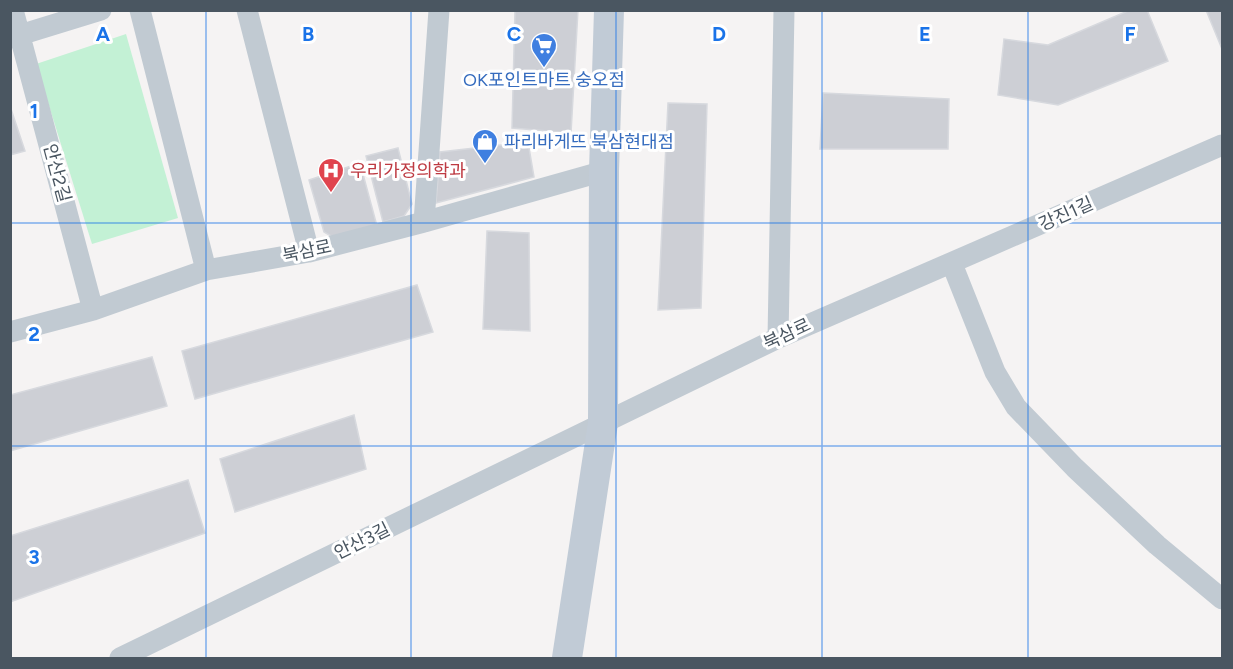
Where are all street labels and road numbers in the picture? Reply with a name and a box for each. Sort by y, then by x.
street label: 안산2길 [39,141,75,205]
street label: 강진1길 [1035,192,1097,236]
street label: 북삼로 [280,235,334,267]
street label: 북삼로 [760,314,814,354]
street label: 안산3길 [330,518,394,564]

